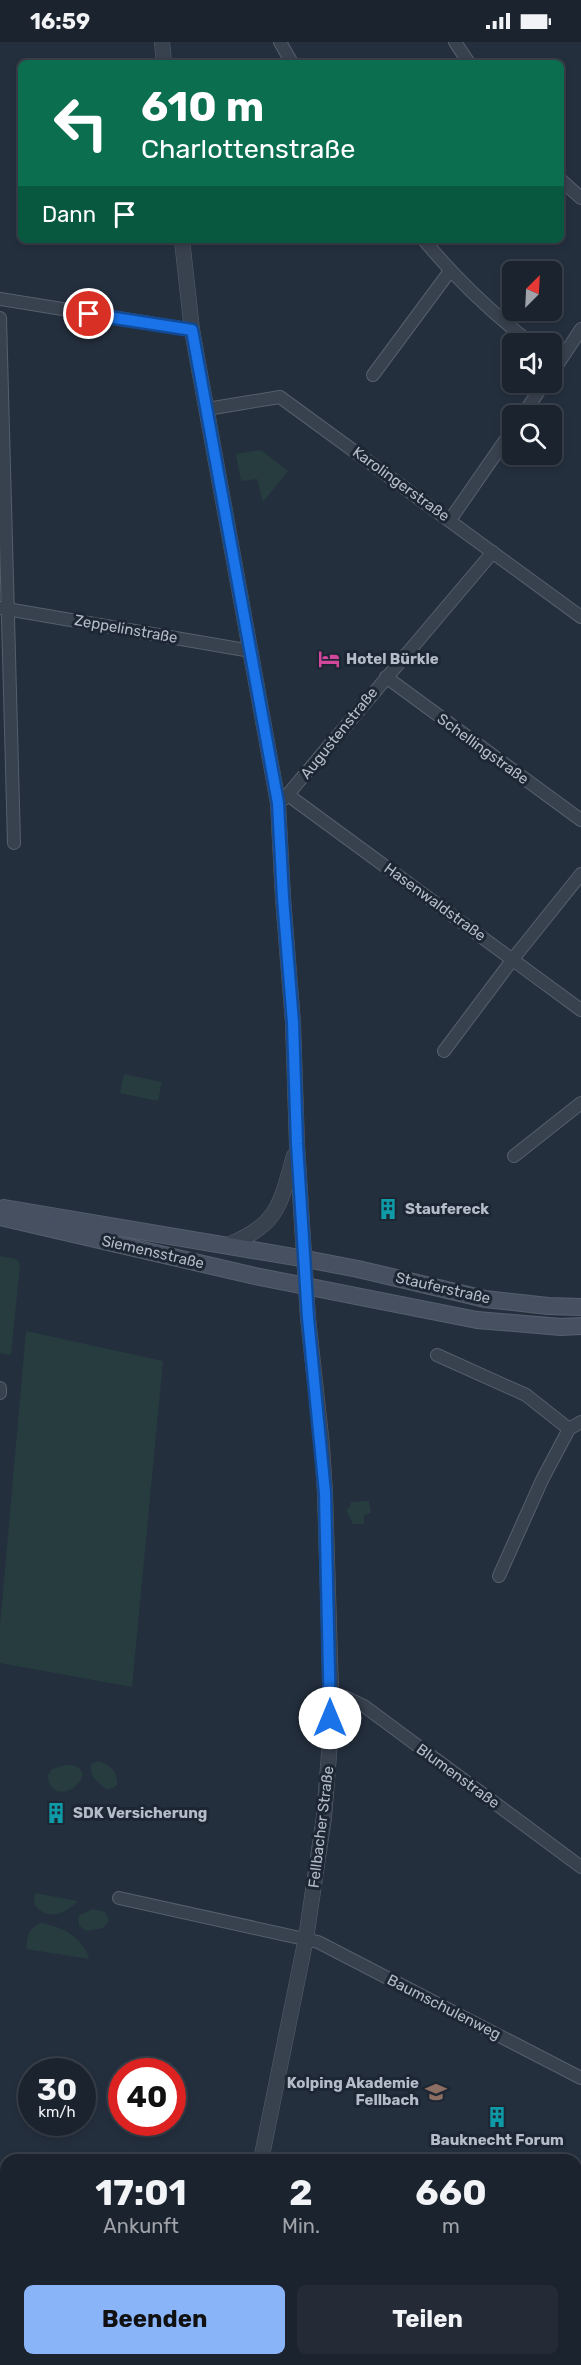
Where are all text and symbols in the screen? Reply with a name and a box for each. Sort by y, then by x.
text: 16:59 [30,8,90,35]
text: 610 m [141,82,264,132]
icon: left [42,84,120,162]
text: Charlottenstraße [141,133,355,165]
icon: arrive [108,198,141,231]
text: Dann [42,201,96,228]
north arrow [502,261,562,321]
map controls [502,261,562,465]
pin [63,288,114,339]
icon: arrive [72,297,105,330]
button: sound [502,333,562,393]
button: search [502,405,562,465]
street label: Karolingerstraße [349,443,453,525]
street label: Zeppelinstraße [73,611,179,647]
hotel icon: Hotel Bürkle [317,647,341,671]
place label: Hotel Bürkle [346,650,439,668]
street label: Augustenstraße [297,684,381,782]
street label: Schellingstraße [434,710,532,788]
street label: Hasenwaldstraße [381,859,489,945]
building icon: Staufereck [376,1197,400,1221]
place label: Staufereck [405,1200,489,1218]
street label: Siemensstraße [100,1231,206,1273]
street label: Stauferstraße [394,1268,492,1308]
position arrow [298,1686,362,1750]
street label: Blumenstraße [413,1740,503,1812]
street label: Fellbacher Straße [305,1765,337,1889]
building icon: SDK Versicherung [44,1801,68,1825]
place label: SDK Versicherung [73,1804,207,1822]
street label: Baumschulenweg [384,1971,504,2043]
speed limit sign: 40 [108,2058,186,2136]
text: 30 [37,2072,77,2108]
place label: Kolping Akademie Fellbach [287,2074,419,2109]
school or university icon: Kolping Akademie Fellbach [424,2080,448,2104]
text: km/h [38,2103,76,2121]
building icon: Bauknecht Forum [485,2105,509,2129]
place label: Bauknecht Forum [430,2131,564,2149]
text: 17:01 [95,2171,187,2214]
text: 2 [289,2171,313,2214]
text: 660 [415,2171,487,2214]
text: Ankunft [103,2214,179,2238]
text: Min. [282,2214,320,2238]
text: m [442,2214,460,2238]
button: Beenden [24,2285,285,2354]
button: Teilen [297,2285,558,2354]

